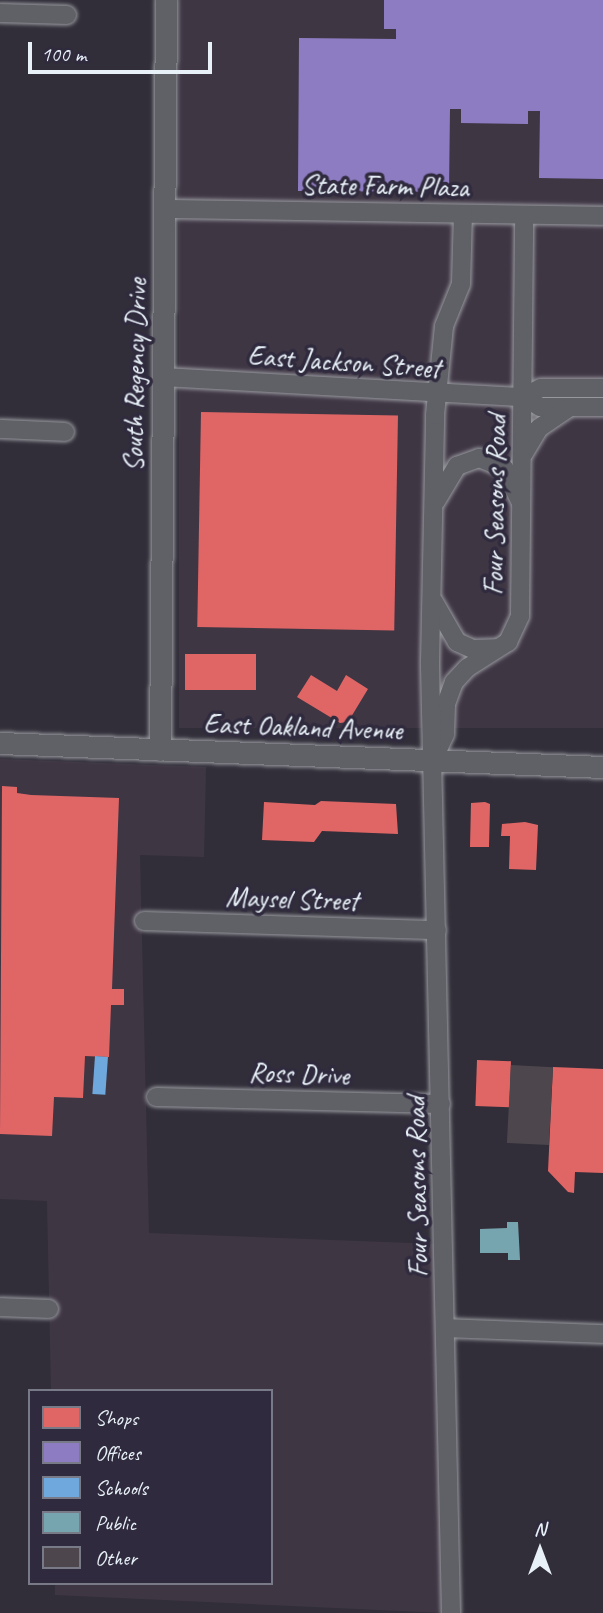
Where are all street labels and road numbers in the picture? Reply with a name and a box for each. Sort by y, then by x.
street label: State Farm Plaza [300,168,470,204]
street label: South Regency Drive [117,277,153,473]
street label: East Jackson Street [247,339,441,385]
street label: Four Seasons Road [477,416,513,594]
street label: East Oakland Avenue [203,707,403,747]
street label: Maysel Street [225,880,359,918]
street label: Ross Drive [248,1055,350,1093]
street label: Four Seasons Road [399,1098,435,1276]

